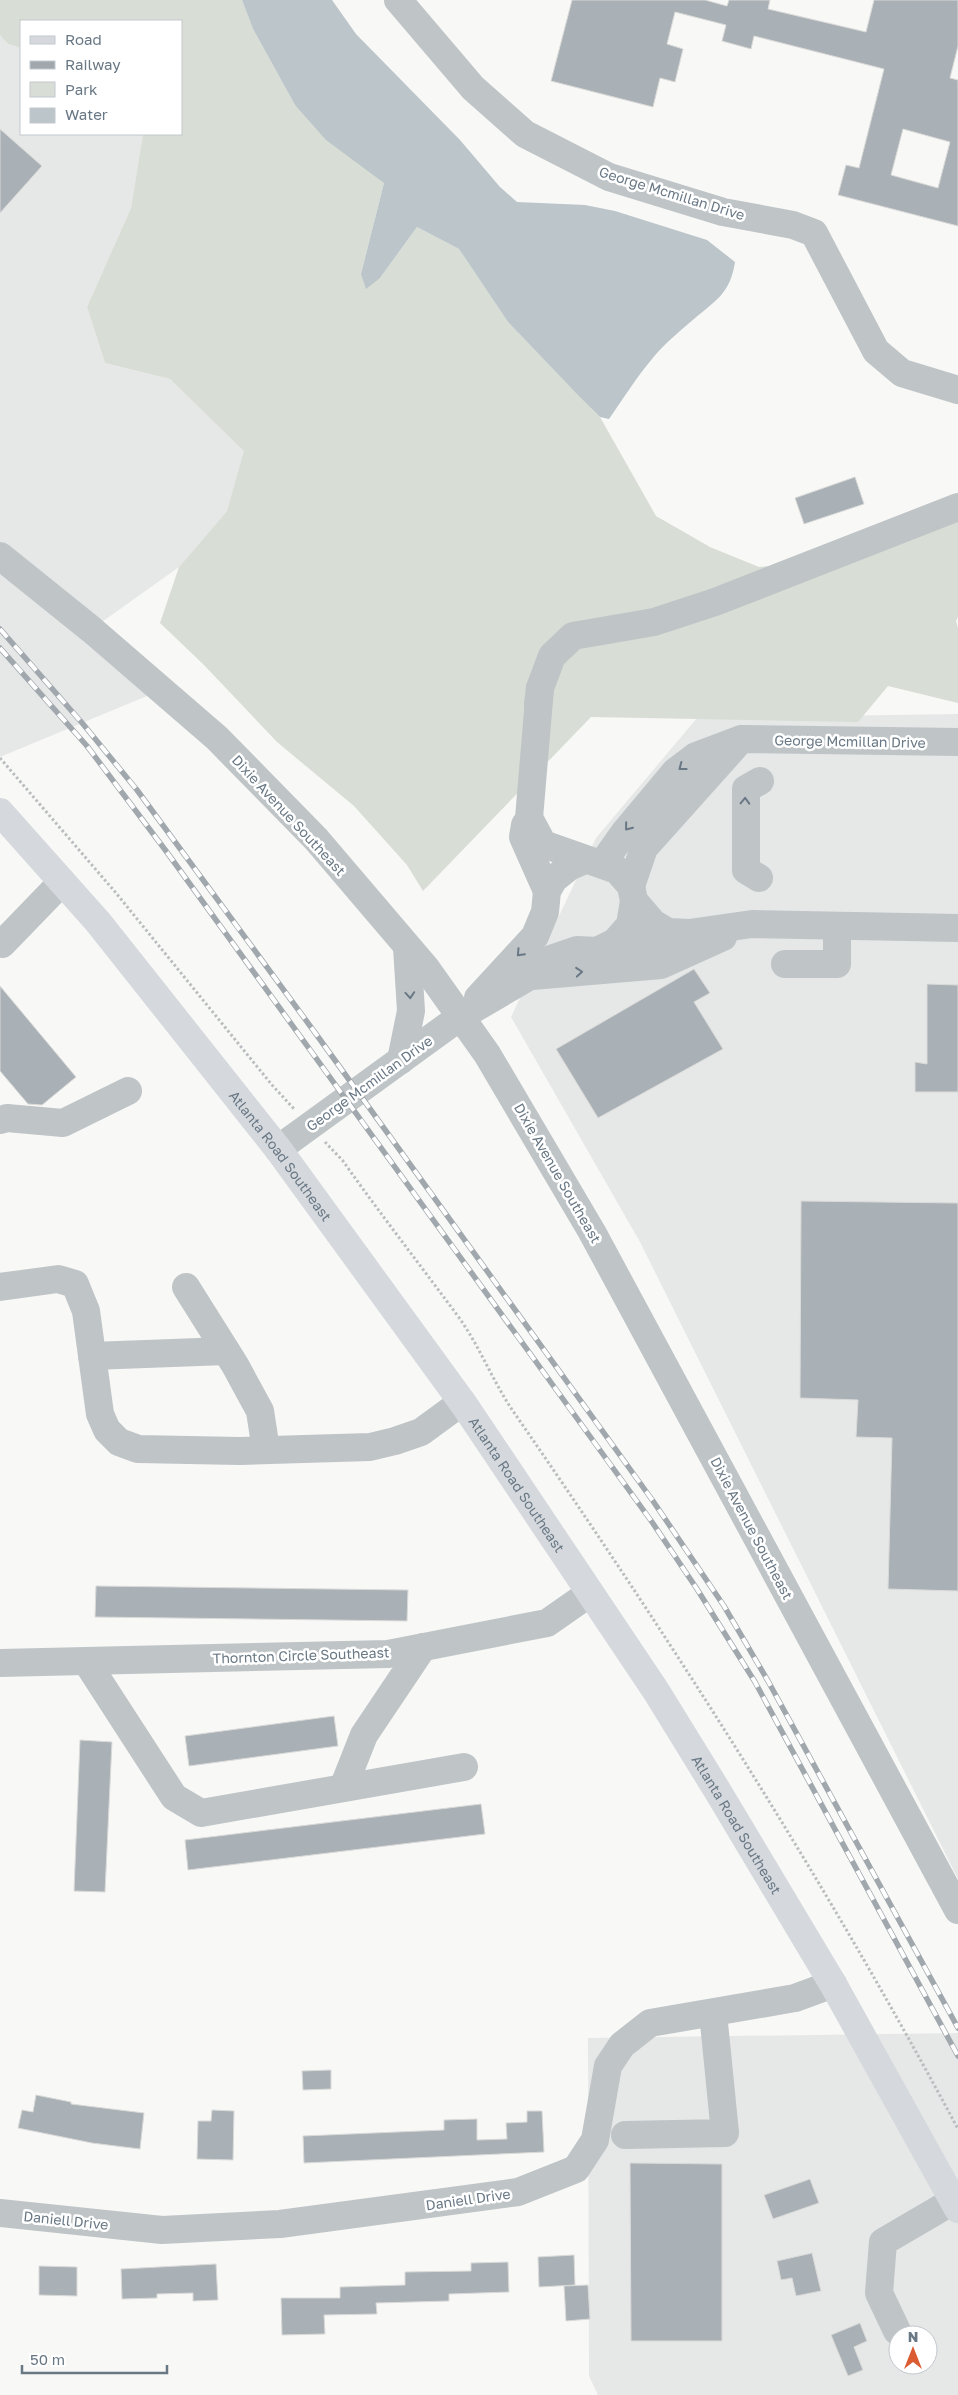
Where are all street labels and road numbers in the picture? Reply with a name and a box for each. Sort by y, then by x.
street label: George Mcmillan Drive [597,163,747,223]
street label: George Mcmillan Drive [774,731,926,751]
street label: Dixie Avenue Southeast [229,751,349,879]
street label: George Mcmillan Drive [303,1032,435,1134]
street label: Atlanta Road Southeast [226,1087,336,1224]
street label: Dixie Avenue Southeast [511,1100,605,1246]
street label: Atlanta Road Southeast [466,1413,569,1555]
street label: Dixie Avenue Southeast [707,1454,797,1602]
street label: Thornton Circle Southeast [212,1643,390,1667]
street label: Atlanta Road Southeast [689,1752,786,1897]
street label: Daniell Drive [425,2185,511,2213]
street label: Daniell Drive [23,2207,109,2233]

